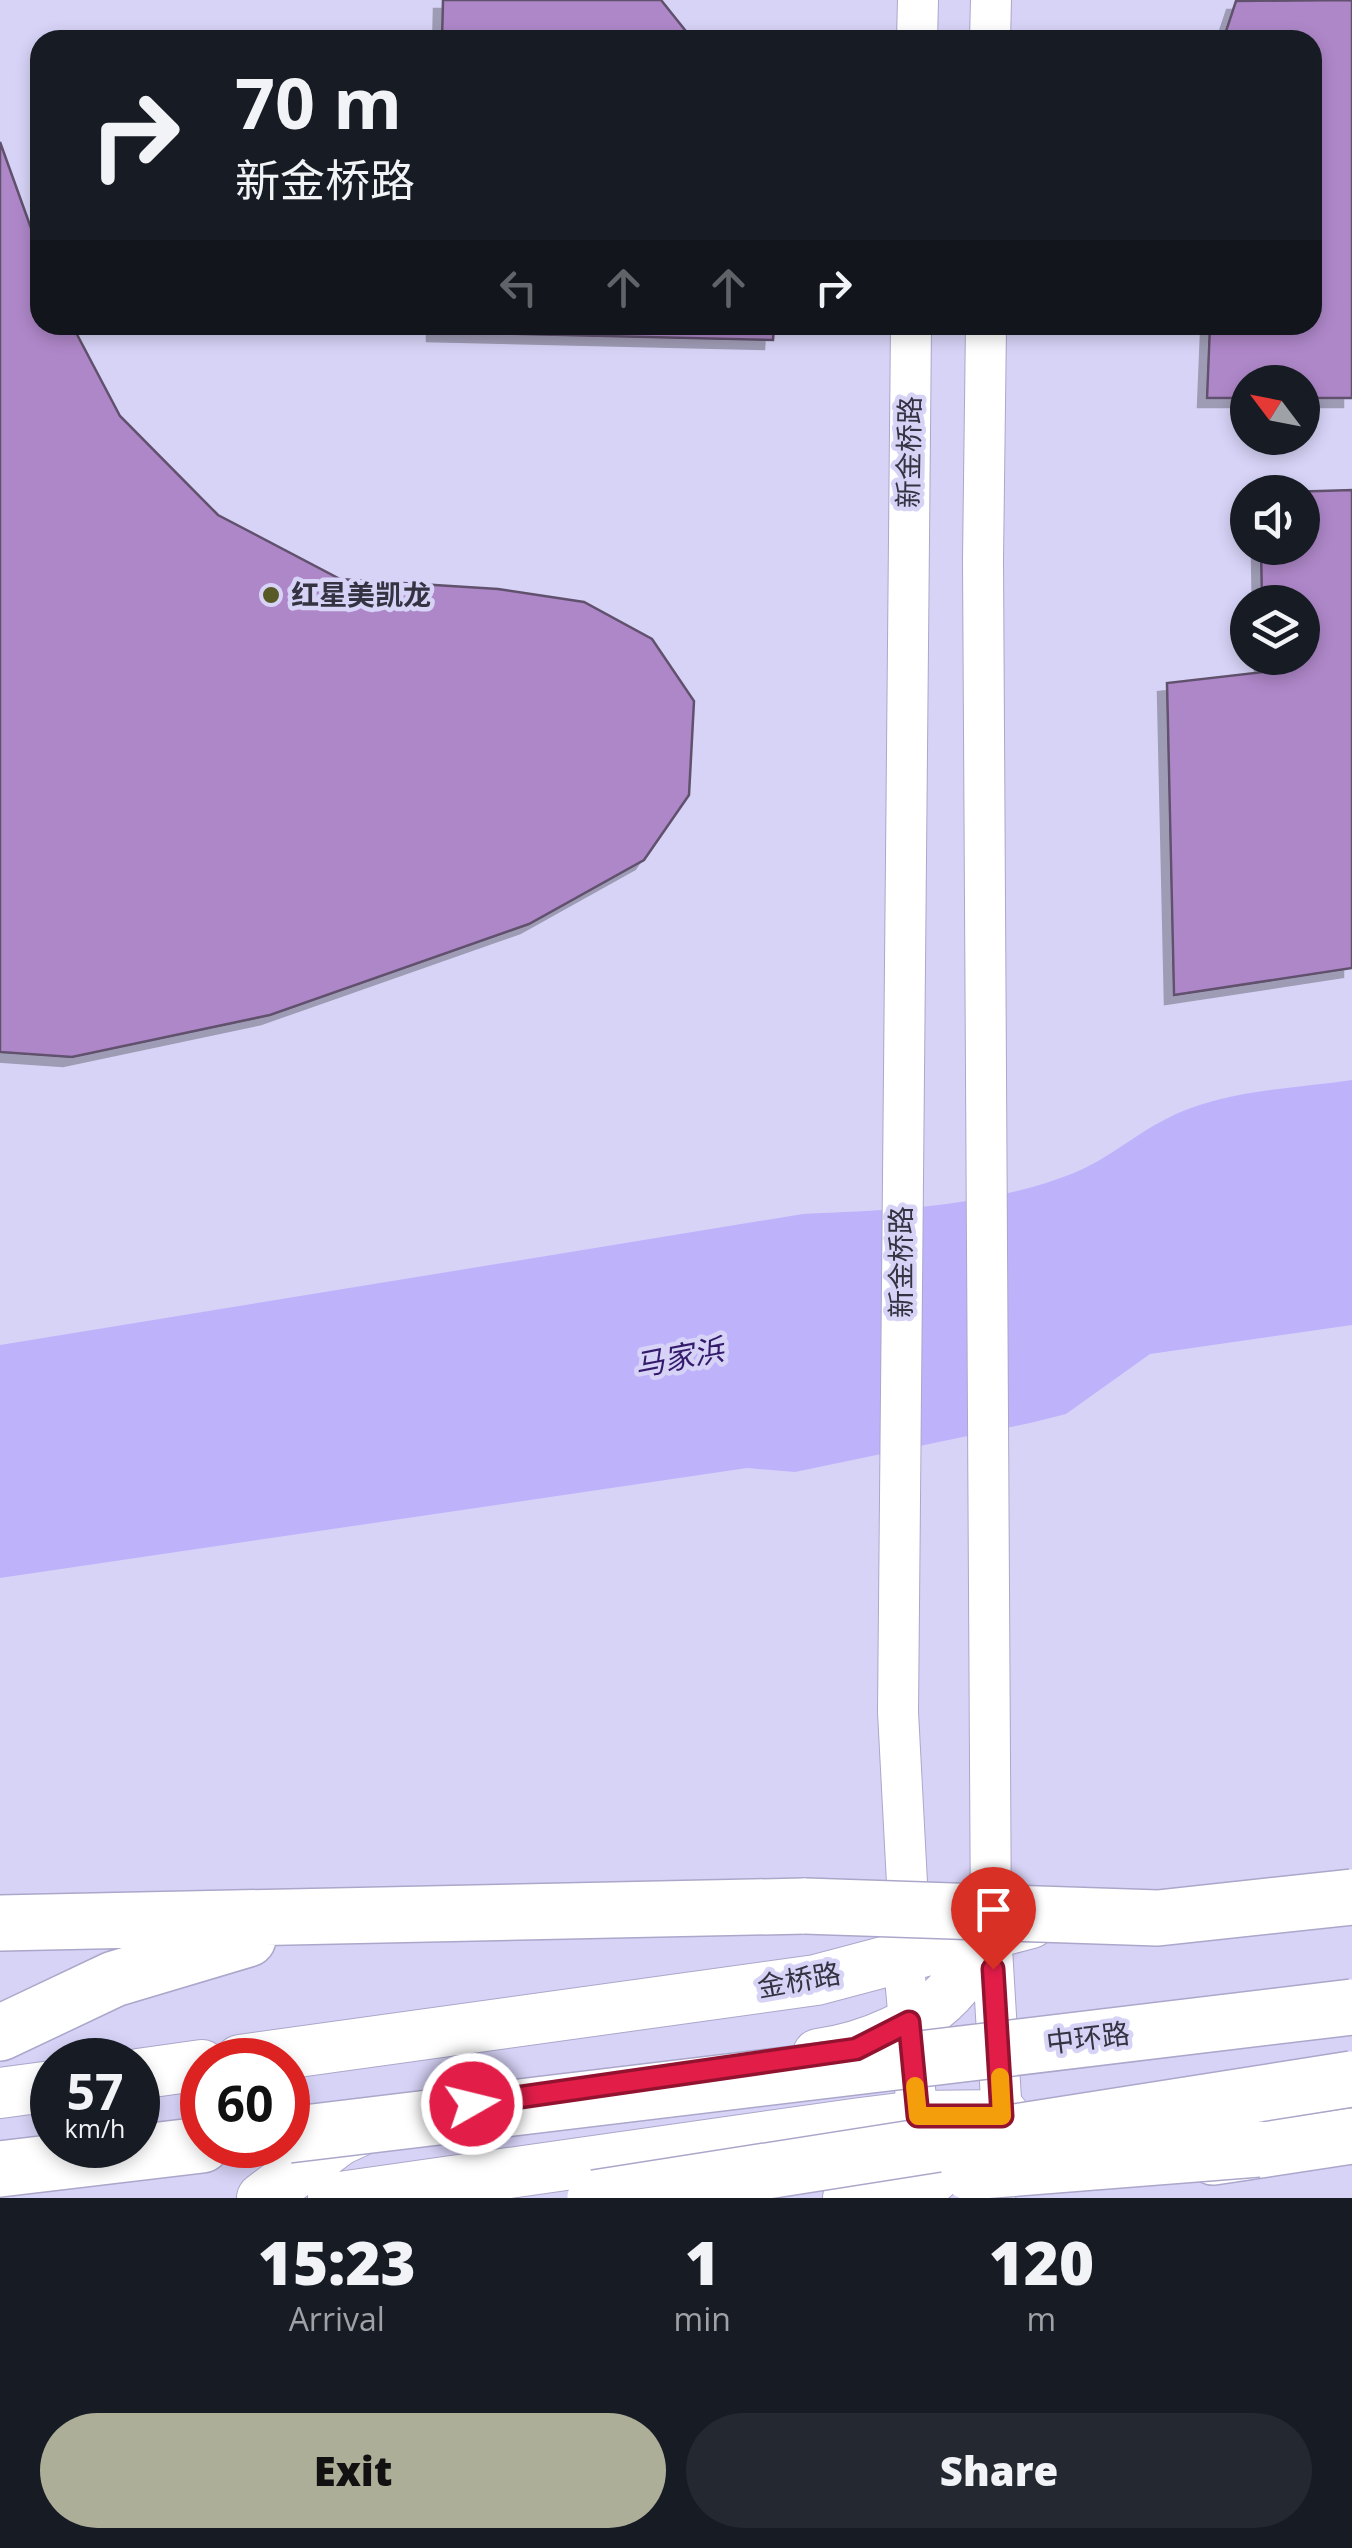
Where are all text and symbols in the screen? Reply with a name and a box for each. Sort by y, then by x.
text: 70 m [235,54,402,150]
icon: right [70,70,200,200]
text: 新金桥路 [235,149,415,210]
icon: left [491,260,546,315]
icon: ahead [596,260,651,315]
icon: ahead [701,260,756,315]
icon: right [806,260,861,315]
north arrow [1230,365,1320,455]
map controls [1230,365,1320,675]
street label: 新金桥路 [888,396,928,508]
button: sound [1230,475,1320,565]
place label: 红星美凯龙 [291,575,431,613]
marker: 红星美凯龙 [260,584,282,606]
button: layers [1230,585,1320,675]
street label: 新金桥路 [881,1206,919,1318]
water label: 马家浜 [631,1327,730,1385]
pin [951,1867,1036,1970]
icon: arrive [966,1882,1021,1937]
street label: 金桥路 [754,1953,843,2005]
street label: 中环路 [1044,2013,1132,2061]
speed limit sign: 60 [180,2038,310,2168]
position arrow [420,2052,524,2156]
text: 57 [66,2057,124,2125]
text: km/h [65,2111,125,2145]
text: 15:23 [258,2221,416,2303]
text: 1 [685,2221,720,2303]
text: 120 [989,2221,1094,2303]
text: Arrival [289,2297,385,2340]
text: min [674,2297,731,2340]
text: m [1027,2297,1056,2340]
button: Exit [40,2413,666,2528]
button: Share [686,2413,1312,2528]

